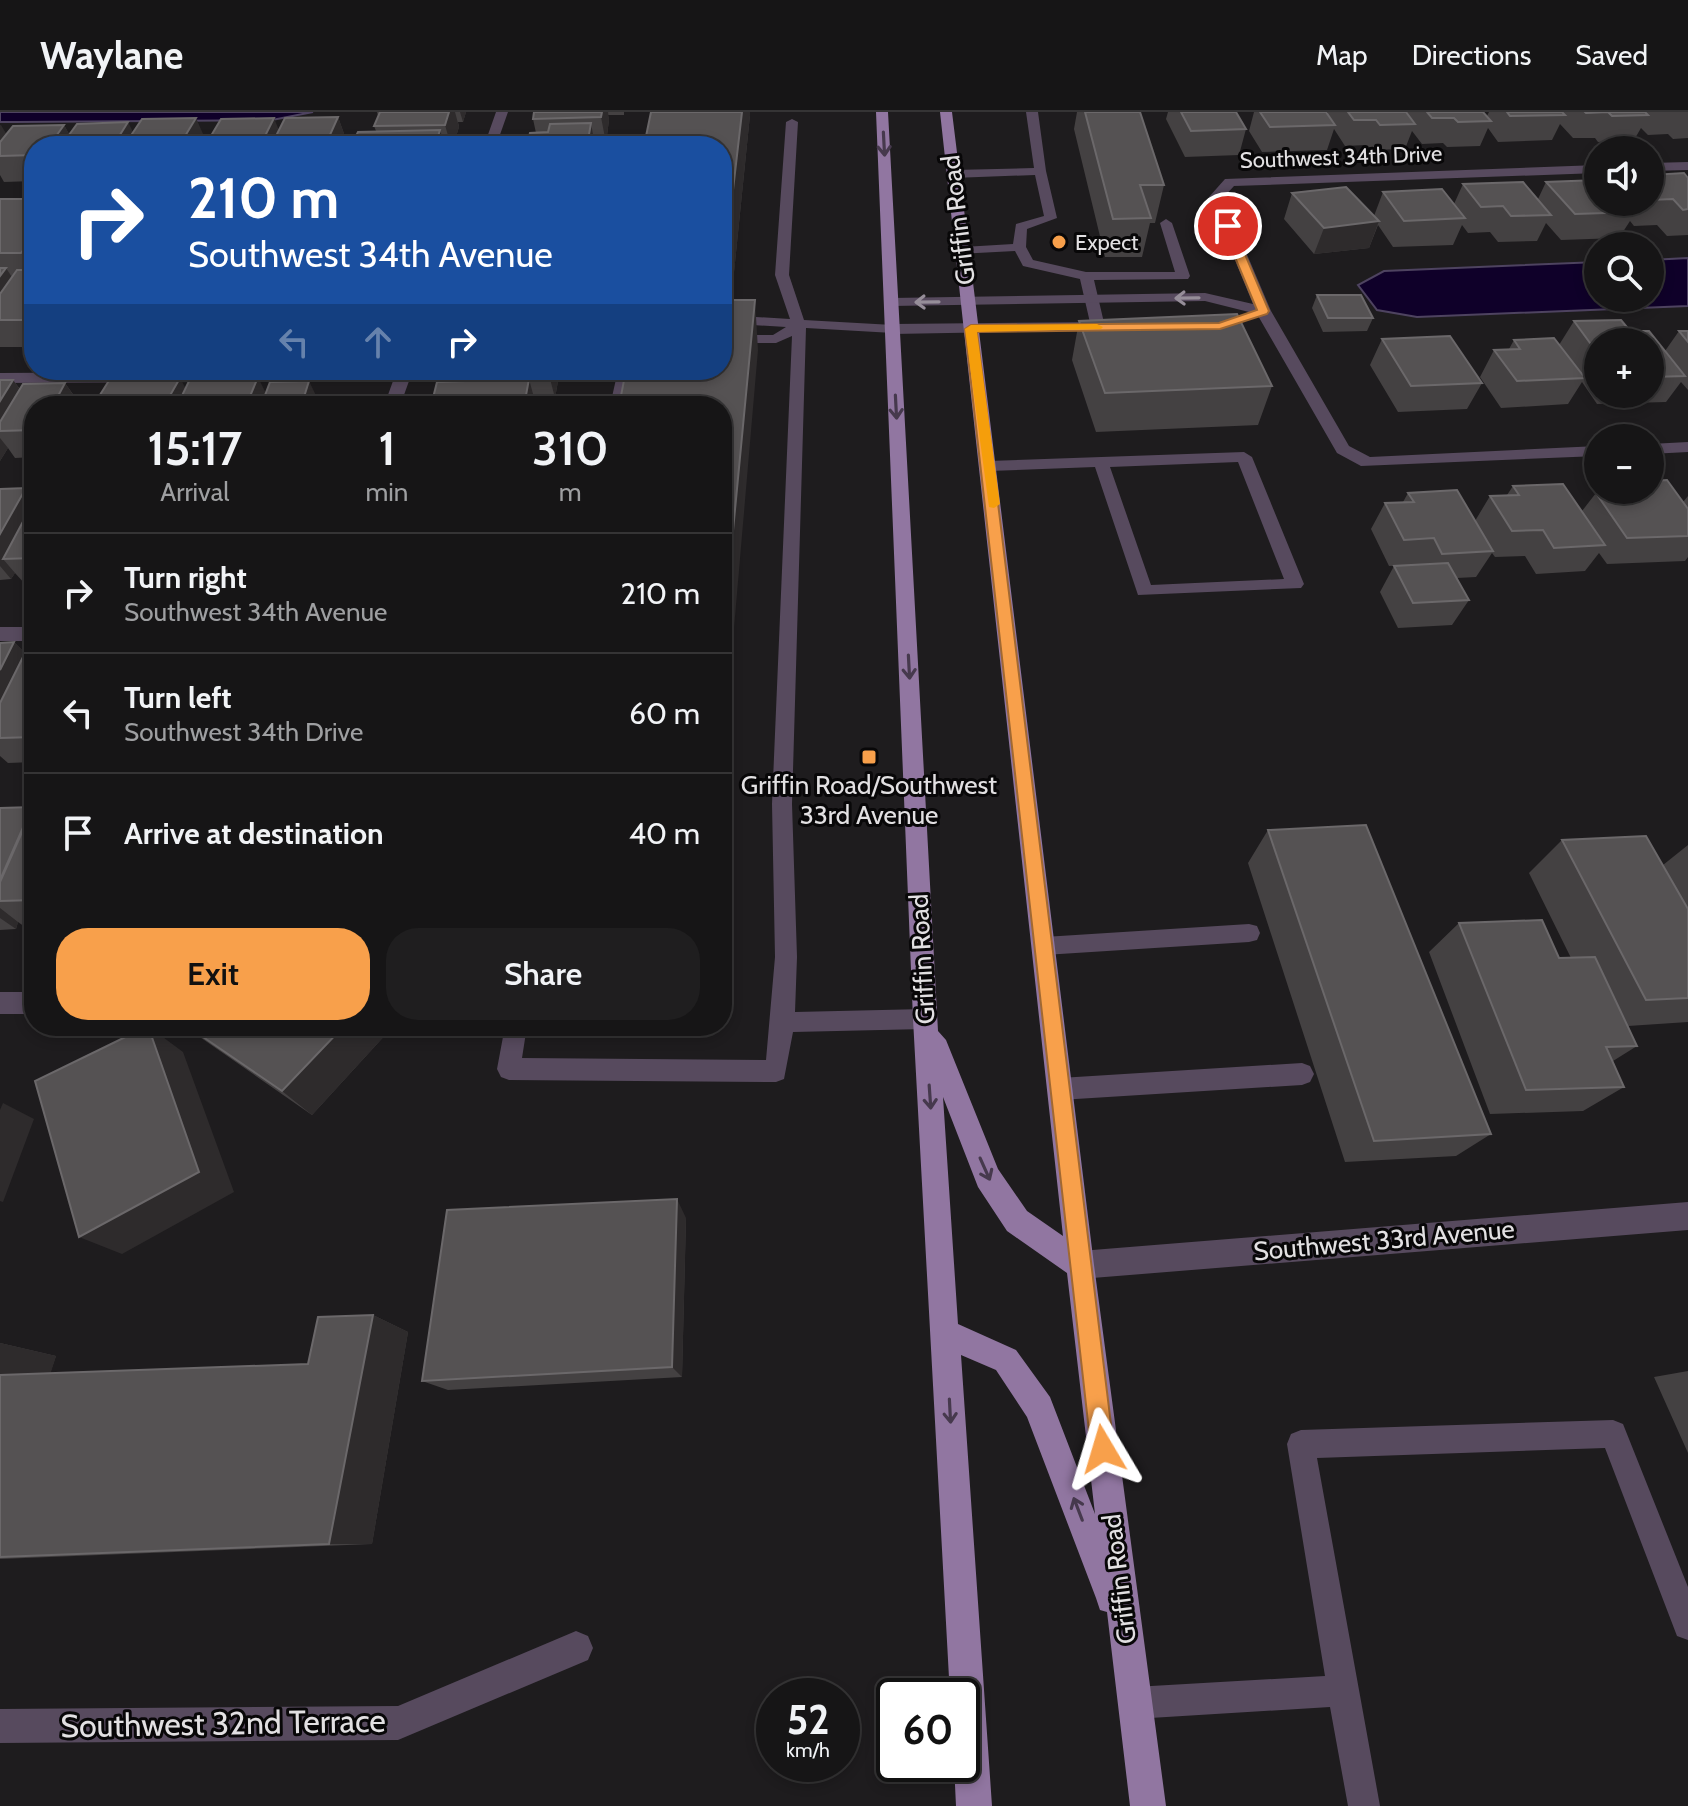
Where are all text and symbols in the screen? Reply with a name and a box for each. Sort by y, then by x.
text: Waylane [40,32,183,79]
text: Map [1316,38,1368,72]
text: Directions [1412,38,1531,72]
text: Saved [1575,38,1648,72]
one-way arrow [876,130,891,157]
map controls [1584,136,1664,504]
button: sound [1584,136,1664,216]
street label: Southwest 34th Drive [1239,140,1443,174]
street label: Griffin Road [934,153,982,287]
text: 210 m [188,164,339,232]
icon: right [56,168,160,272]
pin [1194,192,1262,260]
icon: arrive [1206,204,1250,248]
place label: Expect [1075,229,1139,256]
text: Southwest 34th Avenue [188,232,553,276]
button: search [1584,232,1664,312]
marker: Expect [1050,233,1068,251]
one-way arrow [1174,290,1201,305]
one-way arrow [914,294,941,309]
icon: left [272,320,316,364]
icon: ahead [356,320,400,364]
icon: right [440,320,484,364]
button: + [1584,328,1664,408]
one-way arrow [889,393,904,420]
text: 15:17 [147,419,242,477]
text: 1 [378,419,395,477]
text: 310 [532,419,608,477]
button: − [1584,424,1664,504]
text: Arrival [160,476,229,508]
text: min [366,476,408,508]
text: m [559,476,582,508]
text: Turn right [124,559,247,596]
icon: right [56,571,100,615]
text: 210 m [620,575,700,612]
text: Southwest 34th Avenue [124,596,387,628]
one-way arrow [901,653,916,680]
text: Turn left [124,679,232,716]
icon: left [56,691,100,735]
text: 60 m [629,695,700,732]
text: Southwest 34th Drive [124,716,363,748]
marker: Griffin Road/Southwest 33rd Avenue [860,748,878,766]
place label: Griffin Road/Southwest 33rd Avenue [741,769,997,831]
icon: arrive [56,811,100,855]
text: Arrive at destination [124,815,384,852]
text: 40 m [629,815,700,852]
street label: Griffin Road [903,893,941,1025]
button: Exit [56,928,370,1020]
button: Share [386,928,700,1020]
one-way arrow [923,1083,938,1110]
one-way arrow [978,1157,993,1181]
street label: Southwest 33rd Avenue [1252,1213,1516,1267]
one-way arrow [943,1397,958,1424]
position arrow [1061,1407,1145,1491]
one-way arrow [1070,1497,1084,1522]
street label: Griffin Road [1095,1512,1143,1646]
speed limit sign: 60 [876,1678,980,1782]
text: 52 [787,1695,829,1744]
street label: Southwest 32nd Terrace [60,1701,386,1745]
text: km/h [786,1738,830,1762]

